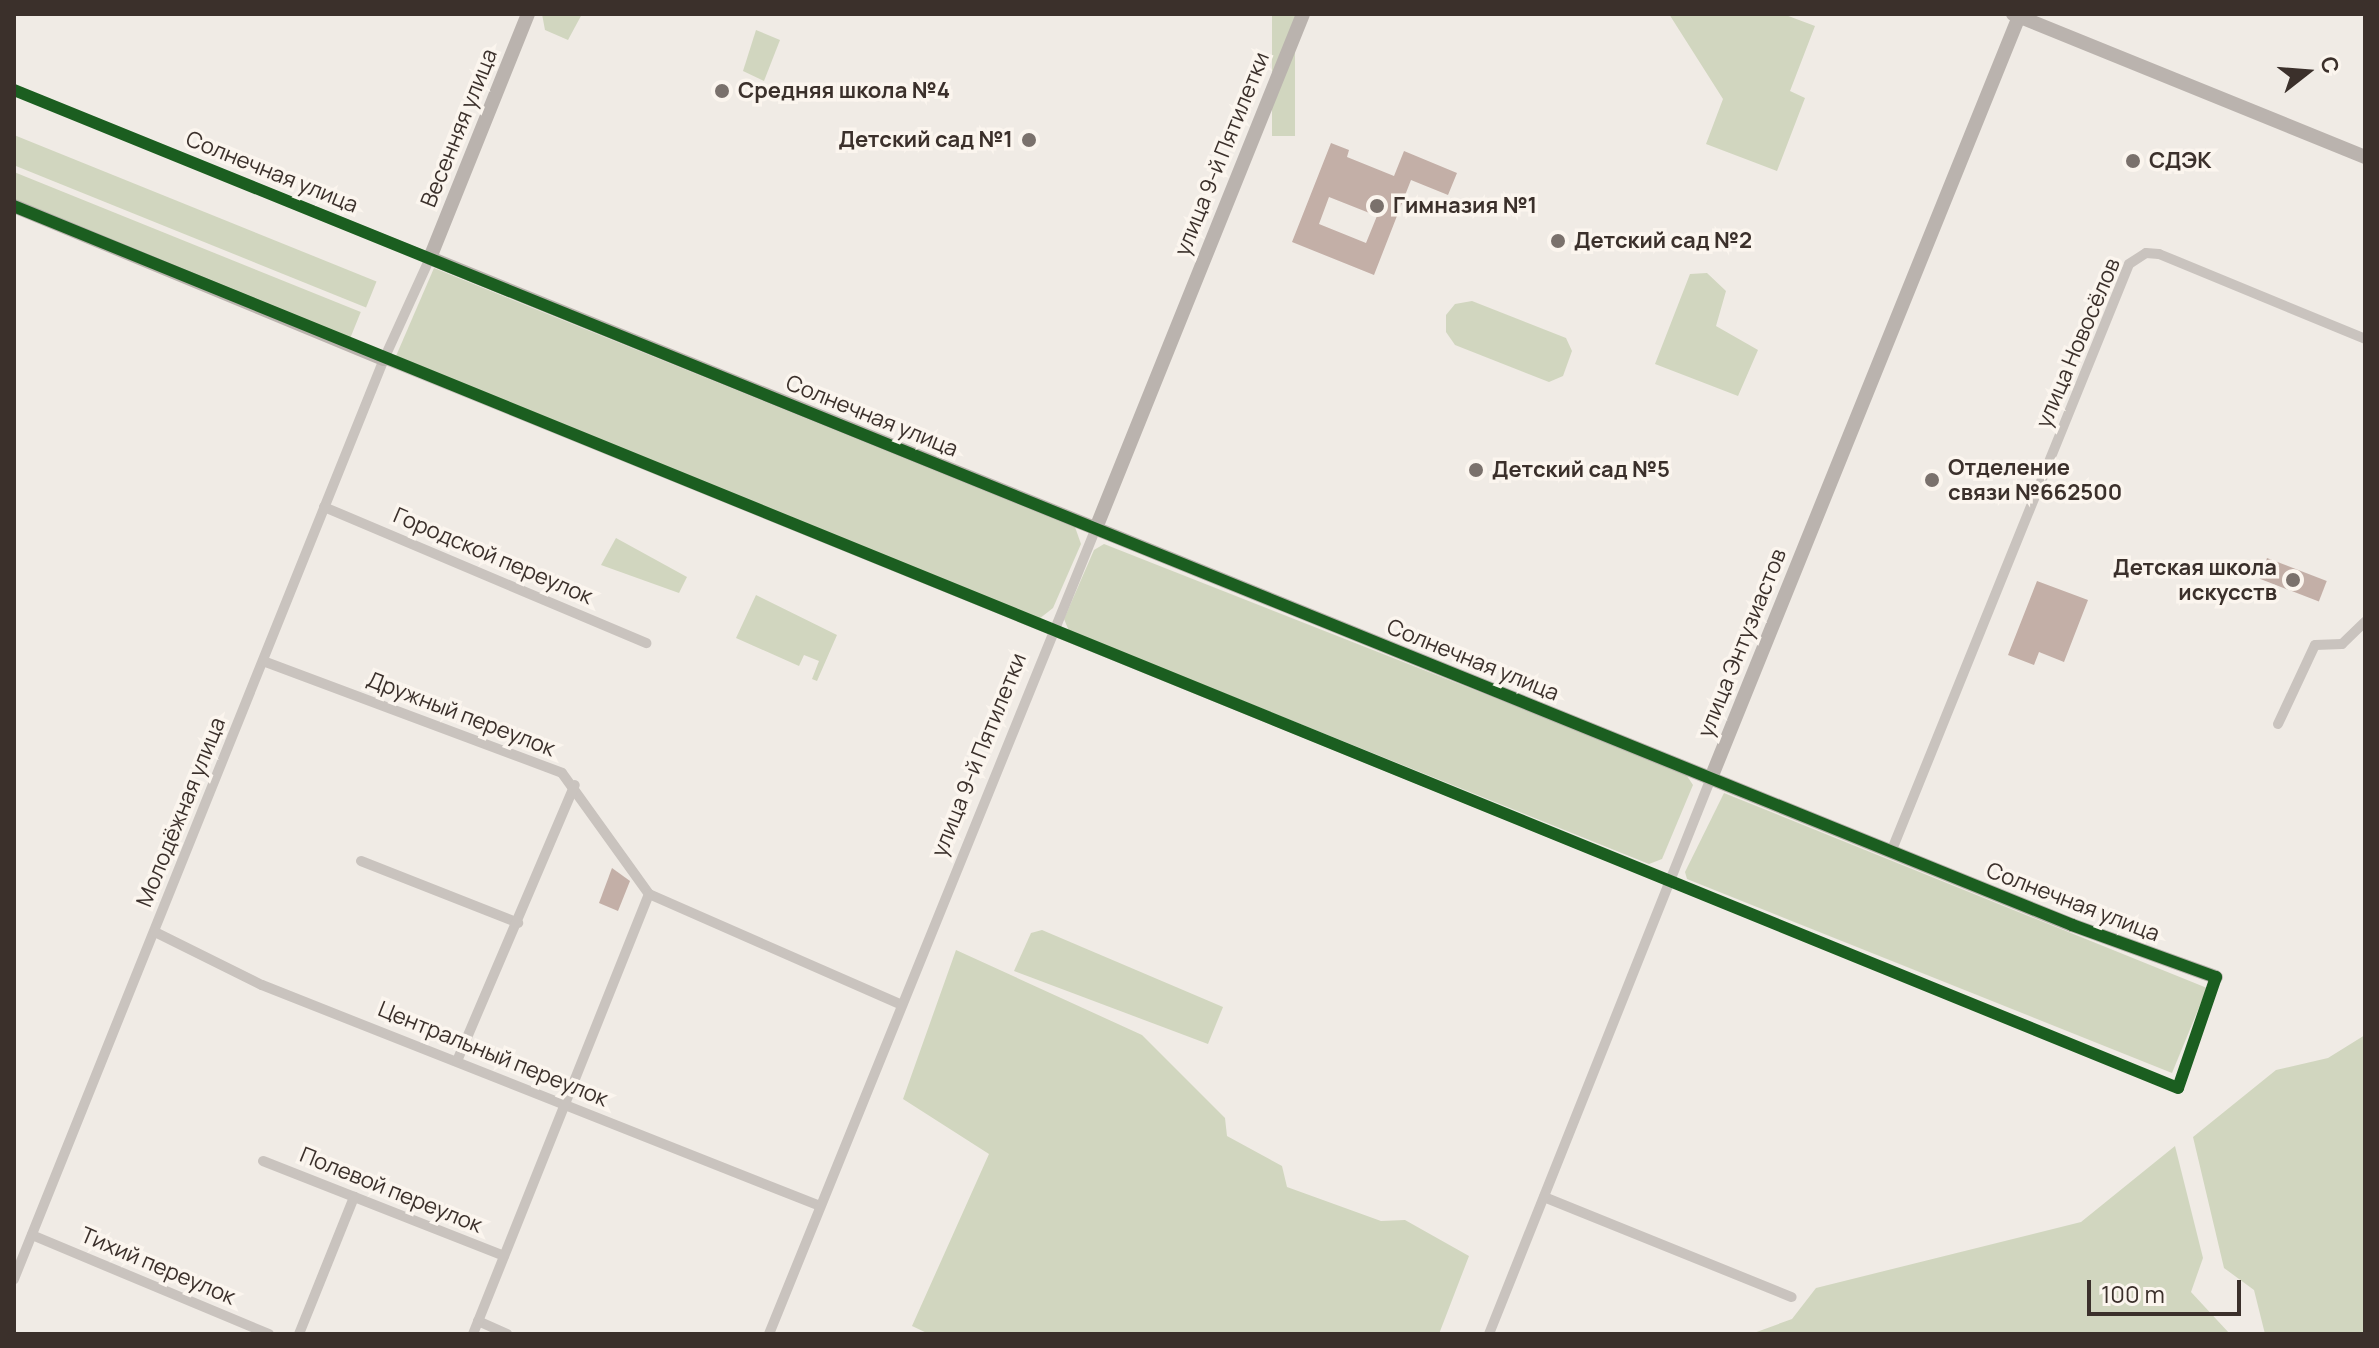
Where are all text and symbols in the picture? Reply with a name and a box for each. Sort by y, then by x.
north arrow [2267,32,2347,112]
street label: Весенняя улица [415,45,503,211]
street label: улица 9-й Пятилетки [1169,48,1275,260]
text: С [2313,53,2347,77]
place label: Средняя школа №4 [738,78,950,104]
marker: Средняя школа №4 [713,82,731,100]
street label: Солнечная улица [182,125,362,219]
place label: Детский сад №1 [838,127,1013,153]
marker: Детский сад №1 [1020,131,1038,149]
place label: СДЭК [2149,148,2211,174]
marker: СДЭК [2124,152,2142,170]
place label: Гимназия №1 [1393,193,1537,219]
marker: Гимназия №1 [1368,197,1386,215]
place label: Детский сад №2 [1574,228,1752,254]
marker: Детский сад №2 [1549,232,1567,250]
street label: улица Новосёлов [2030,254,2126,432]
street label: Солнечная улица [782,369,962,463]
place label: Отделение связи №662500 [1948,454,2122,506]
place label: Детский сад №5 [1492,457,1670,483]
marker: Детский сад №5 [1467,461,1485,479]
marker: Отделение связи №662500 [1923,471,1941,489]
street label: Городской переулок [389,502,597,610]
street label: улица Энтузиастов [1692,545,1792,741]
place label: Детская школа искусств [2113,554,2277,606]
marker: Детская школа искусств [2284,571,2302,589]
street label: Солнечная улица [1383,613,1563,707]
street label: улица 9-й Пятилетки [926,649,1032,861]
street label: Дружный переулок [363,666,559,762]
street label: Молодёжная улица [131,713,231,911]
street label: Солнечная улица [1983,857,2163,947]
street label: Центральный переулок [374,996,612,1112]
street label: Полевой переулок [296,1141,486,1239]
street label: Тихий переулок [77,1222,239,1310]
scale bar [2091,1264,2245,1314]
text: 100 m [2101,1277,2165,1310]

